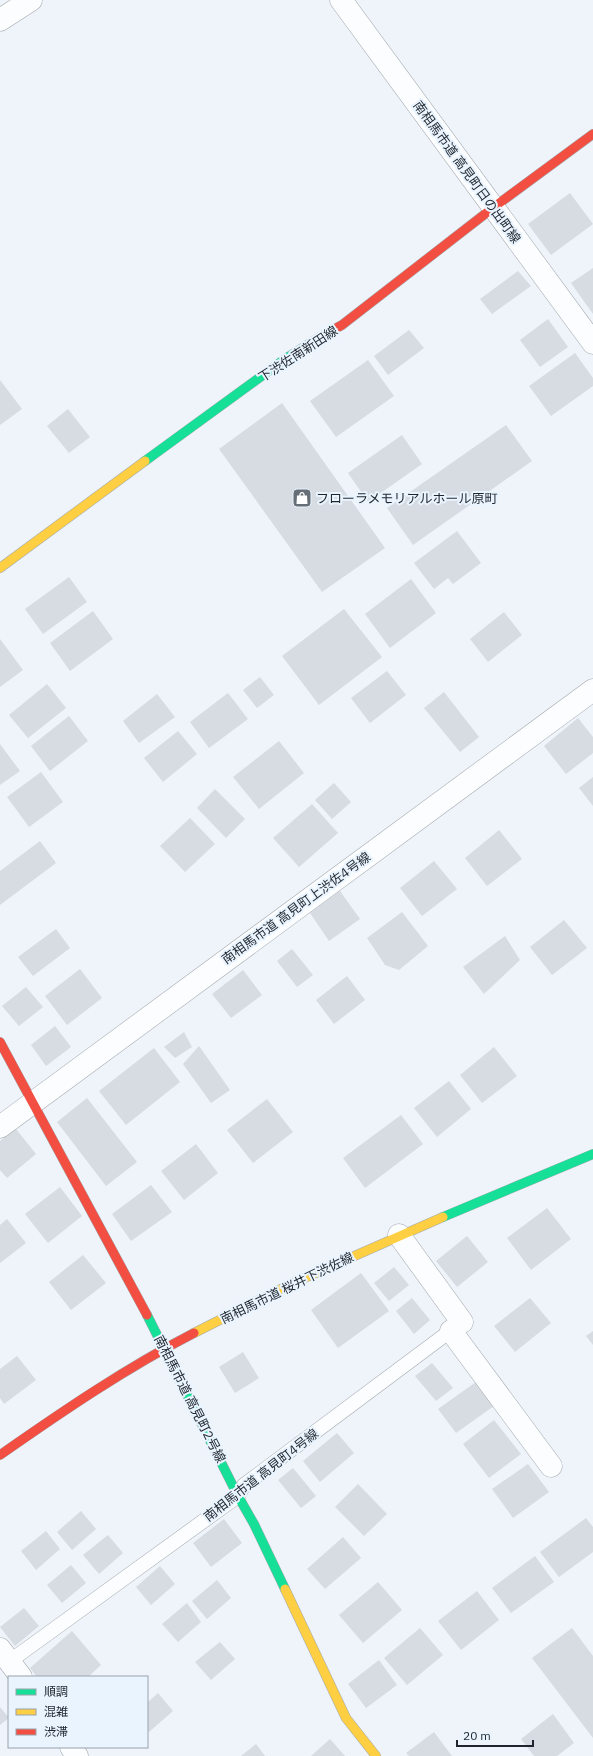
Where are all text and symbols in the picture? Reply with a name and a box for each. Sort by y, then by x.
street label: 南相馬市道 高見町日の出町線 [410,97,524,247]
street label: 下渋佐南新田線 [255,322,341,386]
shop icon: フローラメモリアルホール原町 [291,487,313,509]
place label: フローラメモリアルホール原町 [316,490,497,507]
street label: 南相馬市道 高見町上渋佐4号線 [218,848,374,968]
street label: 南相馬市道 桜井下渋佐線 [218,1248,356,1328]
street label: 南相馬市道 高見町2号線 [150,1332,230,1466]
street label: 南相馬市道 高見町4号線 [200,1425,322,1525]
legend [8,1676,148,1748]
text: 順調 [44,1684,68,1699]
text: 混雑 [44,1704,68,1719]
scale bar [457,1722,533,1748]
text: 渋滞 [44,1724,68,1739]
text: 20 m [463,1728,491,1743]

